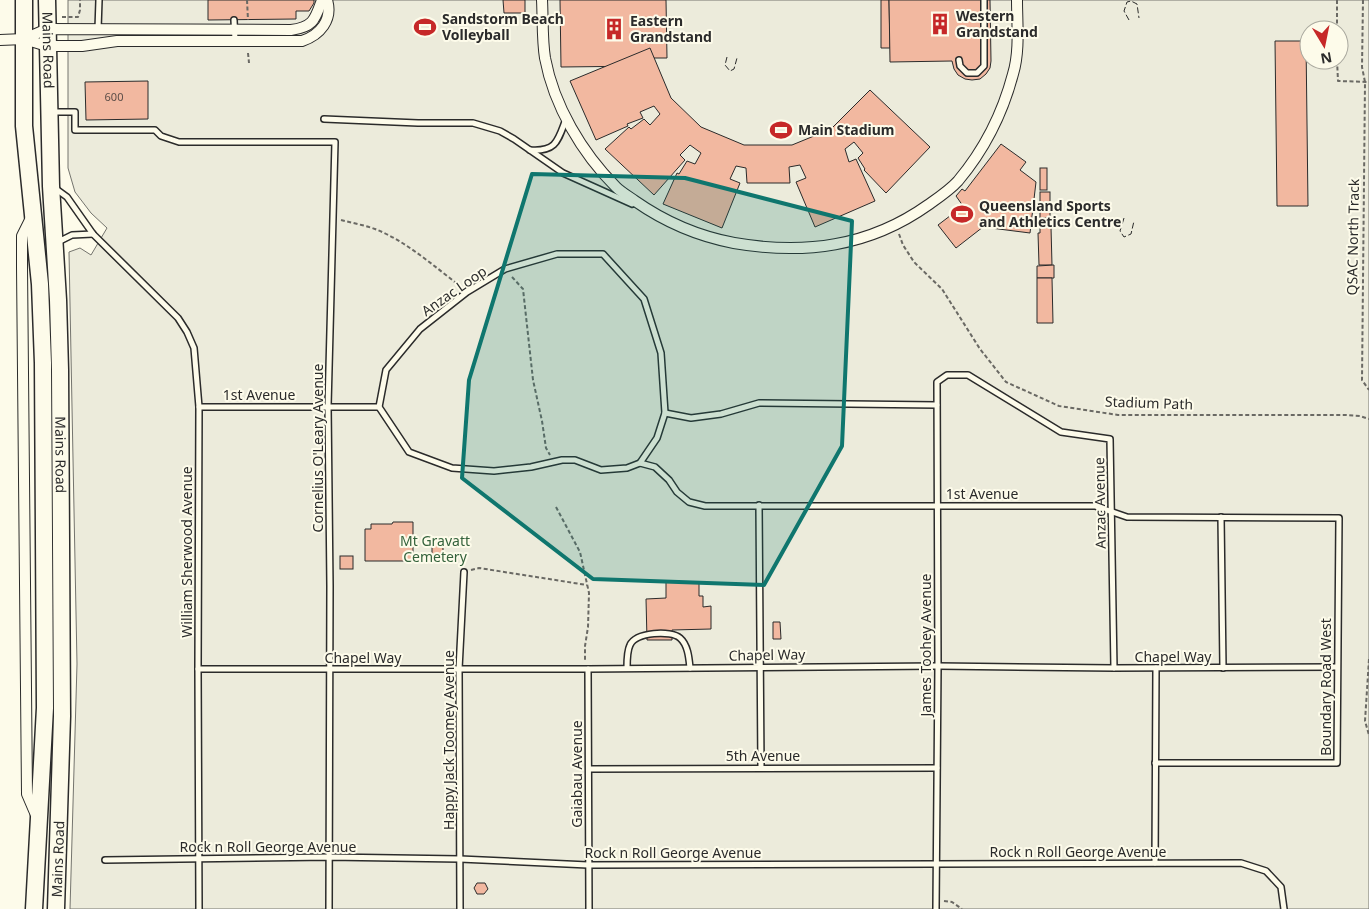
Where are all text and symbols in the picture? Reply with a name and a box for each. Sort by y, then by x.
place label: Western Grandstand [956,6,1038,41]
place label: Sandstorm Beach Volleyball [442,9,564,44]
street label: Mains Road [38,11,59,89]
place label: Eastern Grandstand [630,11,712,46]
building icon: Western Grandstand [927,11,953,37]
sports icon: Sandstorm Beach Volleyball [412,14,438,40]
building icon: Eastern Grandstand [601,16,627,42]
north arrow [1299,20,1349,70]
text: N [1319,48,1334,69]
house number: 600 [105,89,123,104]
sports icon: Main Stadium [768,117,794,143]
place label: Main Stadium [798,120,894,139]
street label: QSAC North Track [1342,178,1363,295]
place label: Queensland Sports and Athletics Centre [979,196,1121,231]
sports icon: Queensland Sports and Athletics Centre [949,201,975,227]
street label: Anzac Loop [417,261,490,320]
street label: Cornelius O'Leary Avenue [308,364,327,532]
street label: 1st Avenue [223,385,295,404]
street label: Stadium Path [1105,391,1193,414]
street label: Mains Road [51,416,71,493]
street label: Anzac Avenue [1089,457,1110,549]
street label: William Sherwood Avenue [177,466,196,638]
street label: 1st Avenue [946,484,1018,503]
park label: Mt Gravatt Cemetery [400,531,470,566]
street label: James Toohey Avenue [916,573,935,718]
street label: Boundary Road West [1316,618,1335,756]
street label: Chapel Way [728,644,806,665]
street label: Chapel Way [1135,647,1212,666]
street label: Chapel Way [325,648,402,667]
street label: Happy Jack Toomey Avenue [439,650,458,830]
street label: Gaiabau Avenue [567,720,586,828]
street label: 5th Avenue [726,746,800,765]
street label: Mains Road [47,820,68,898]
street label: Rock n Roll George Avenue [180,837,357,856]
street label: Rock n Roll George Avenue [990,842,1167,861]
street label: Rock n Roll George Avenue [585,843,762,862]

